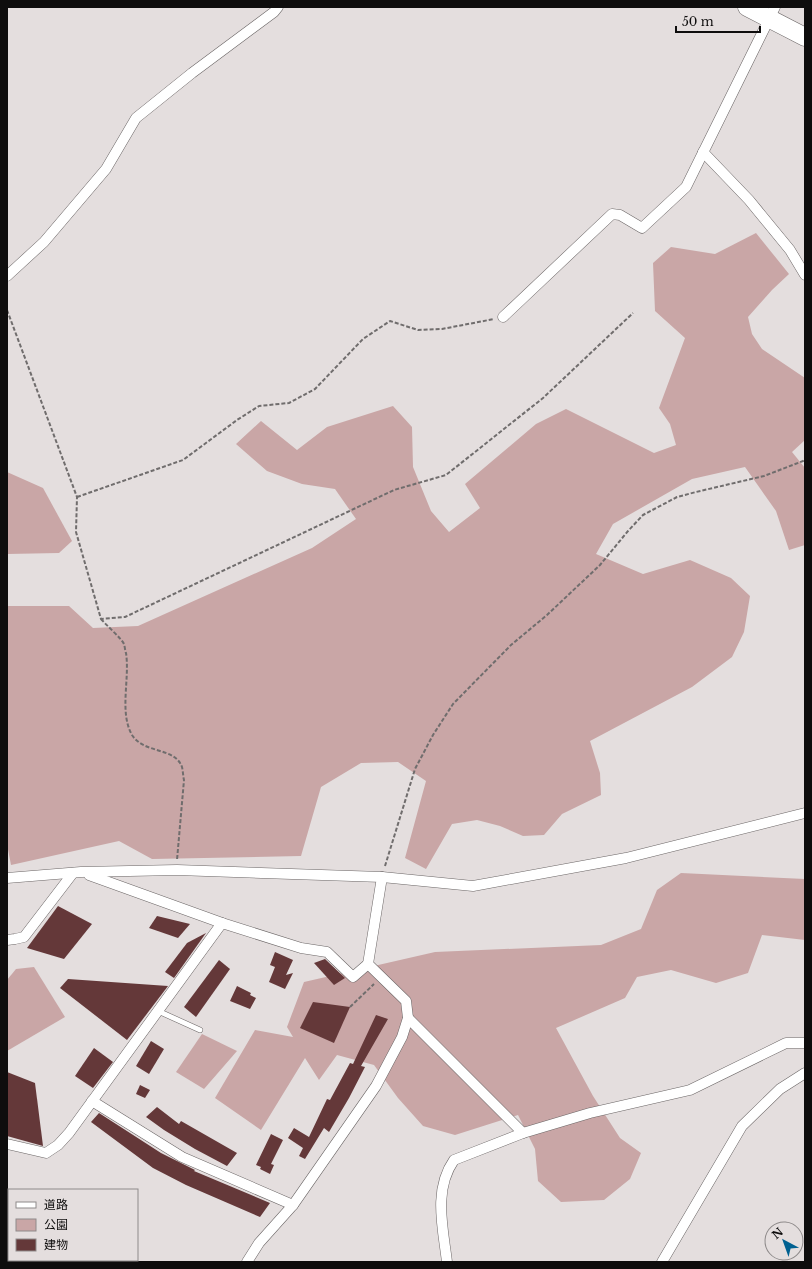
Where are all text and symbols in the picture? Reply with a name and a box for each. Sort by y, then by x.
scale bar [676,8,760,34]
text: 50 m [682,14,714,29]
legend [8,1189,138,1261]
text: 道路 [44,1197,68,1212]
text: 公園 [44,1217,68,1232]
north arrow [764,1221,804,1261]
text: N [769,1224,786,1242]
text: 建物 [44,1237,68,1252]

